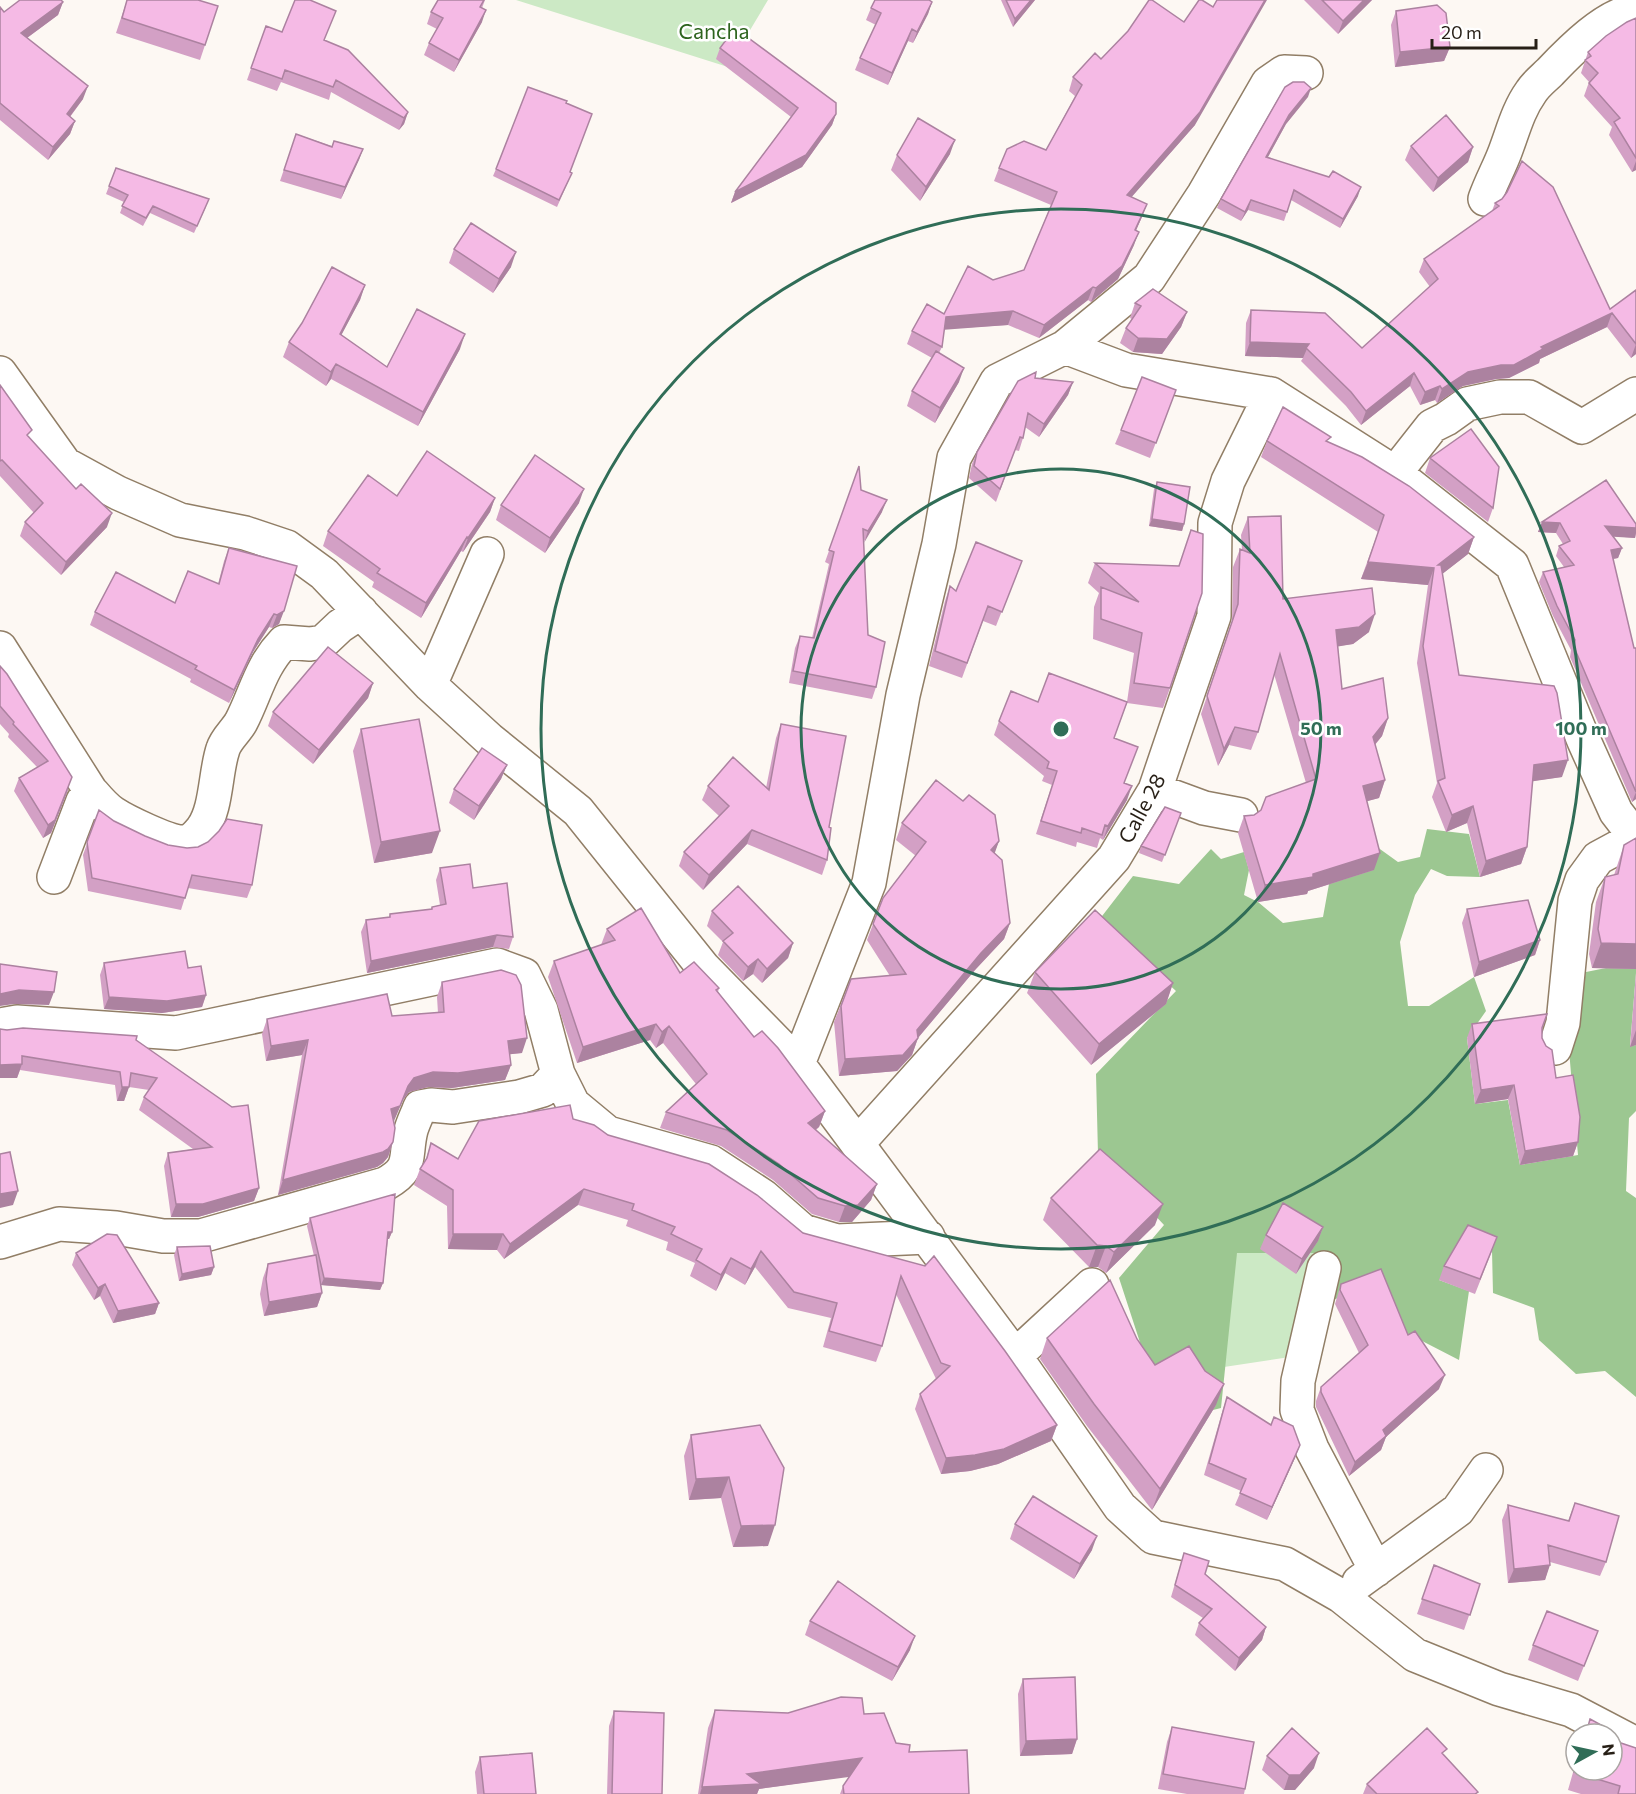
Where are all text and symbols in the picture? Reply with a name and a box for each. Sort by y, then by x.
scale bar [1432,12,1536,50]
park label: Cancha [679,18,749,43]
text: 20 m [1441,21,1482,43]
text: 50 m [1300,717,1342,739]
text: 100 m [1555,717,1607,739]
centre of rings [1051,719,1071,739]
street label: Calle 28 [1112,769,1170,847]
north arrow [1564,1722,1624,1782]
text: N [1599,1743,1620,1757]

